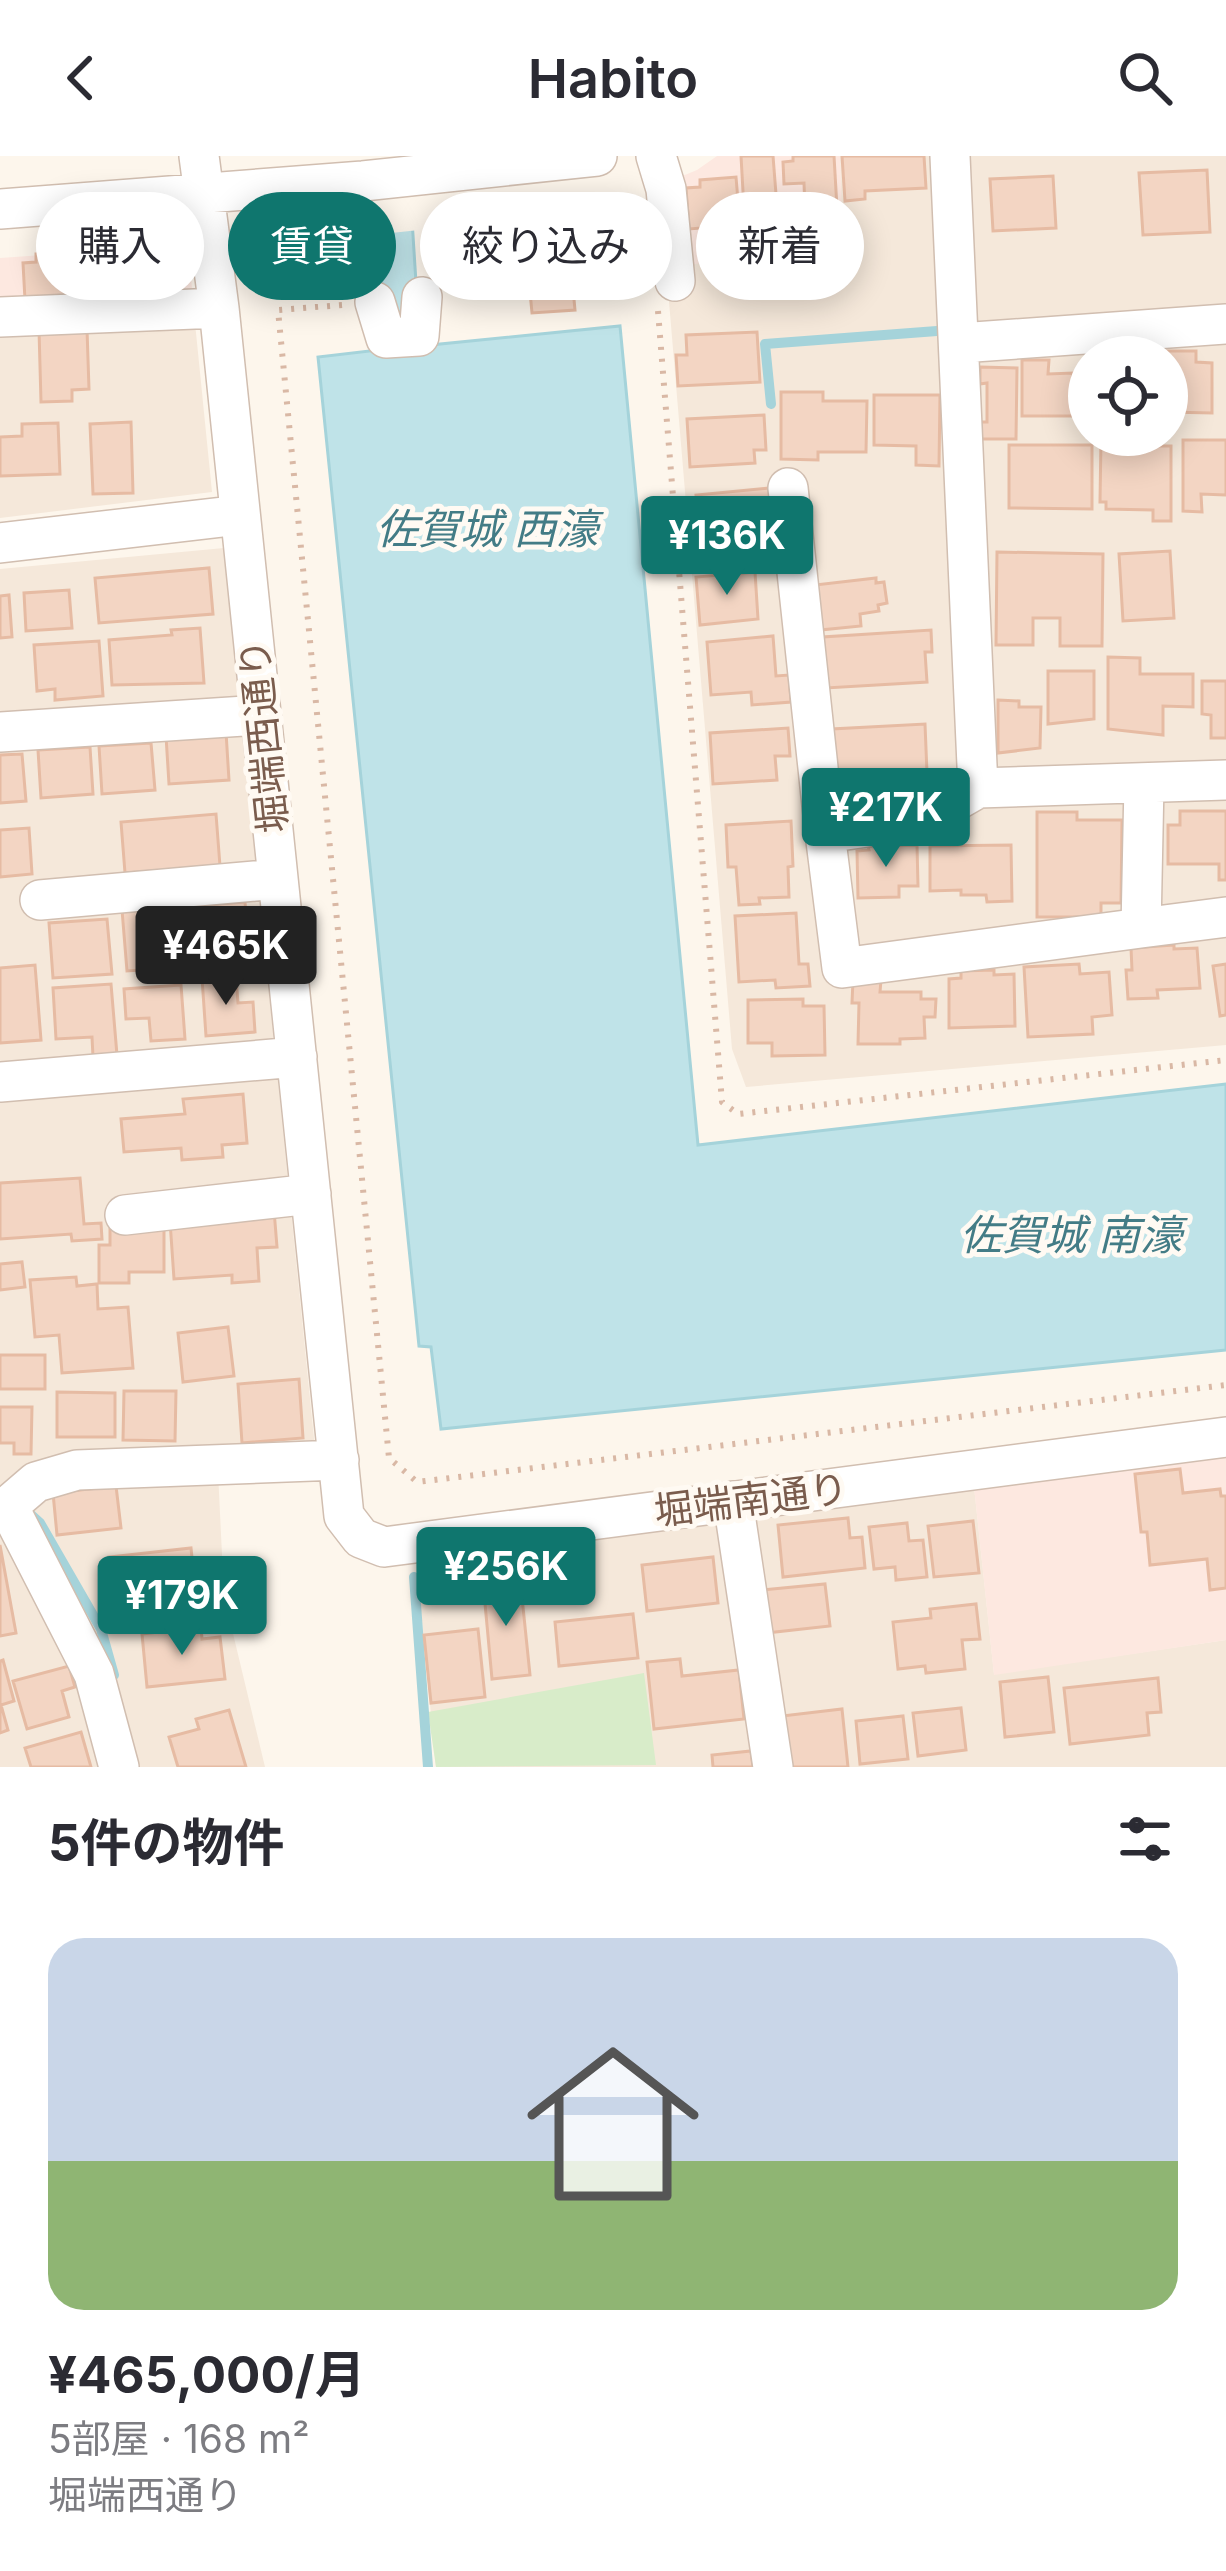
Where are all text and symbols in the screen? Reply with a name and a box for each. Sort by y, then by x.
icon: back [48,45,114,111]
icon: search [1112,45,1178,111]
text: Habito [528,46,698,111]
chip: 購入 [36,192,204,300]
chip: 賃貸 [228,192,396,300]
chip: 絞り込み [420,192,672,300]
chip: 新着 [696,192,864,300]
map controls [1068,336,1188,456]
button: locate [1068,336,1188,456]
pin: ¥136K [643,496,811,598]
water label: 佐賀城 西濠 [376,503,604,554]
text: ¥136K [668,511,786,558]
street label: 堀端西通り [229,637,297,835]
pin: ¥217K [802,768,970,870]
text: ¥217K [829,783,943,830]
pin: ¥465K [142,906,310,1008]
text: ¥465K [163,921,289,968]
water label: 佐賀城 南濠 [960,1209,1188,1260]
street label: 堀端南通り [651,1464,851,1534]
pin: ¥256K [422,1527,590,1629]
text: ¥256K [443,1542,569,1589]
pin: ¥179K [98,1556,266,1658]
text: ¥179K [125,1571,239,1618]
icon: filters [1112,1806,1178,1872]
text: 5件の物件 [48,1812,285,1873]
icon: home [505,2016,721,2232]
text: ¥465,000/月 [48,2344,366,2405]
text: 5部屋 · 168 m² [48,2415,309,2462]
text: 堀端西通り [48,2471,243,2518]

